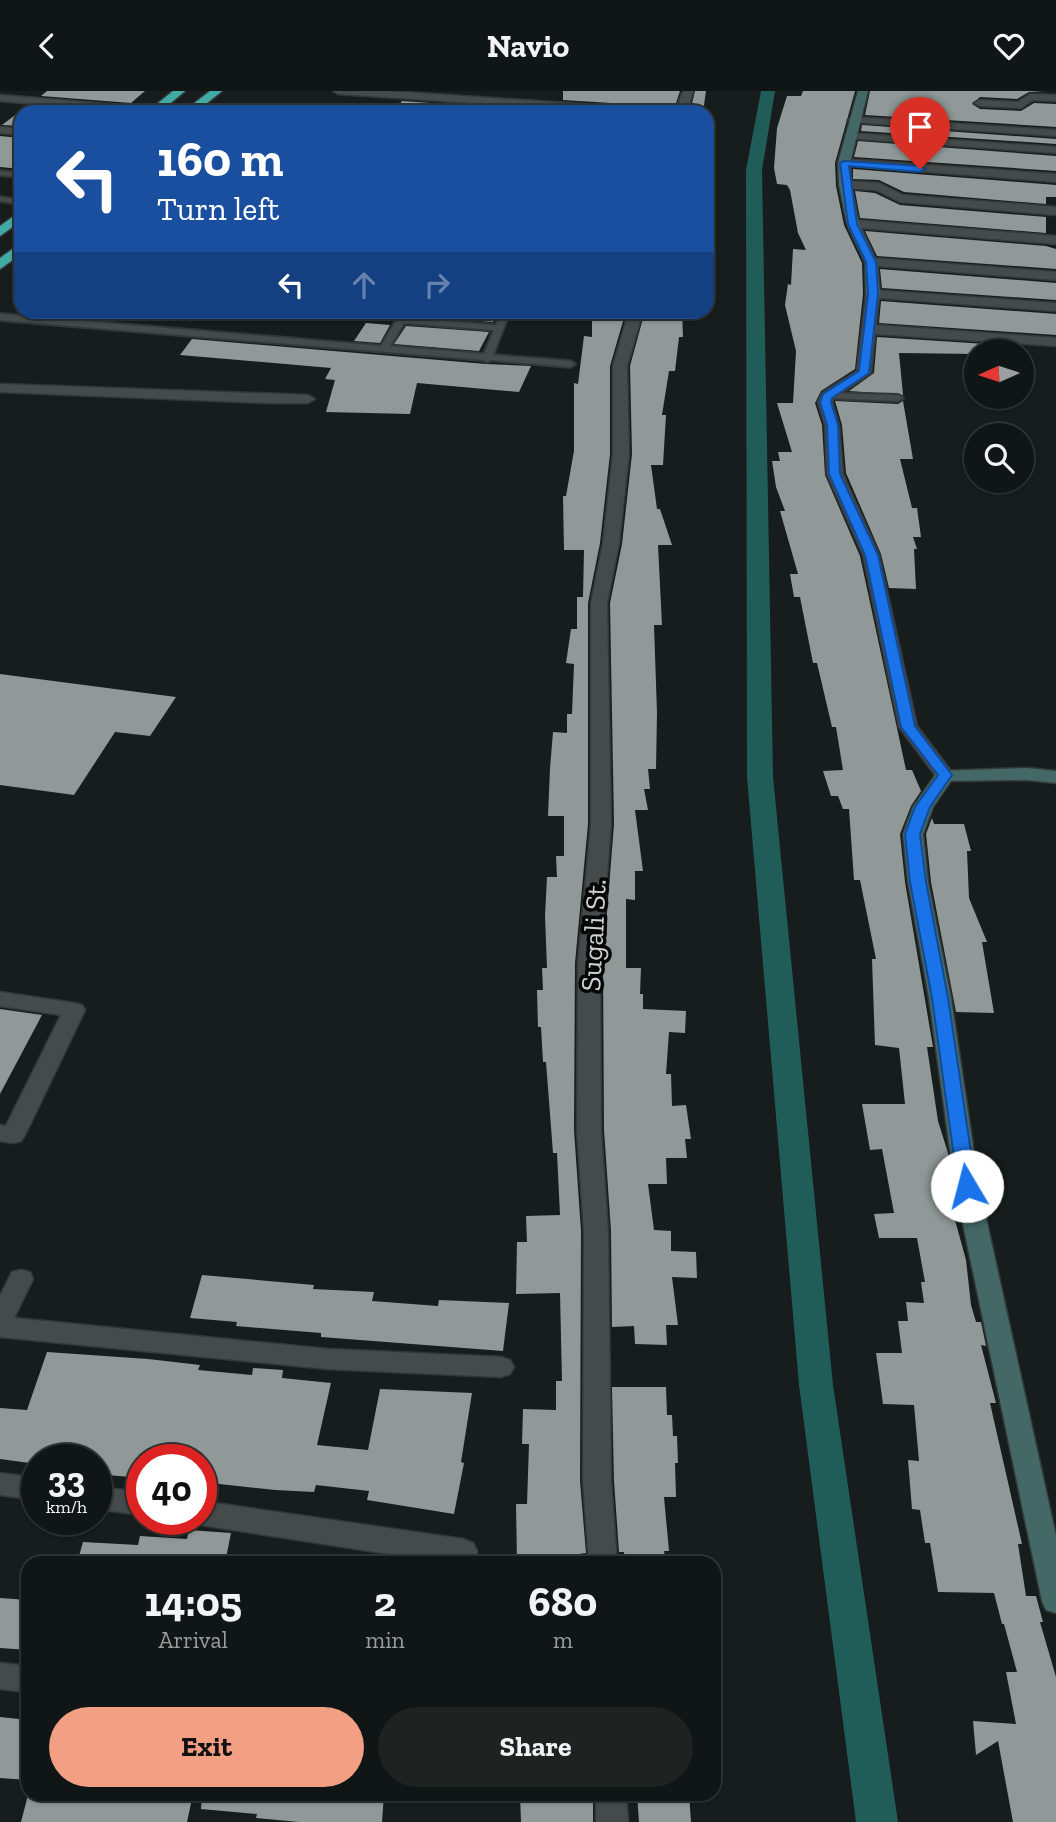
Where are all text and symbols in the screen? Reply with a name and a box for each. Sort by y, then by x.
icon: back [28,27,66,65]
text: Navio [487,27,569,65]
icon: heart [990,27,1028,65]
pin [890,97,950,169]
icon: arrive [901,108,939,146]
text: 160 m [157,130,283,189]
icon: left [42,133,133,224]
text: Turn left [157,190,279,228]
icon: left [272,266,310,304]
icon: ahead [345,266,383,304]
icon: right [418,266,456,304]
north arrow [964,339,1034,409]
map controls [964,339,1034,493]
button: search [964,423,1034,493]
street label: Sugali St. [574,878,613,992]
position arrow [930,1149,1004,1223]
speed limit sign: 40 [126,1444,217,1535]
text: 33 [48,1459,85,1501]
text: km/h [46,1496,87,1518]
text: 14:05 [144,1576,242,1627]
text: 2 [374,1576,396,1627]
text: 680 [528,1576,598,1627]
text: Arrival [158,1626,228,1654]
text: min [365,1626,405,1654]
text: m [553,1626,573,1654]
button: Exit [49,1707,364,1787]
button: Share [378,1707,693,1787]

